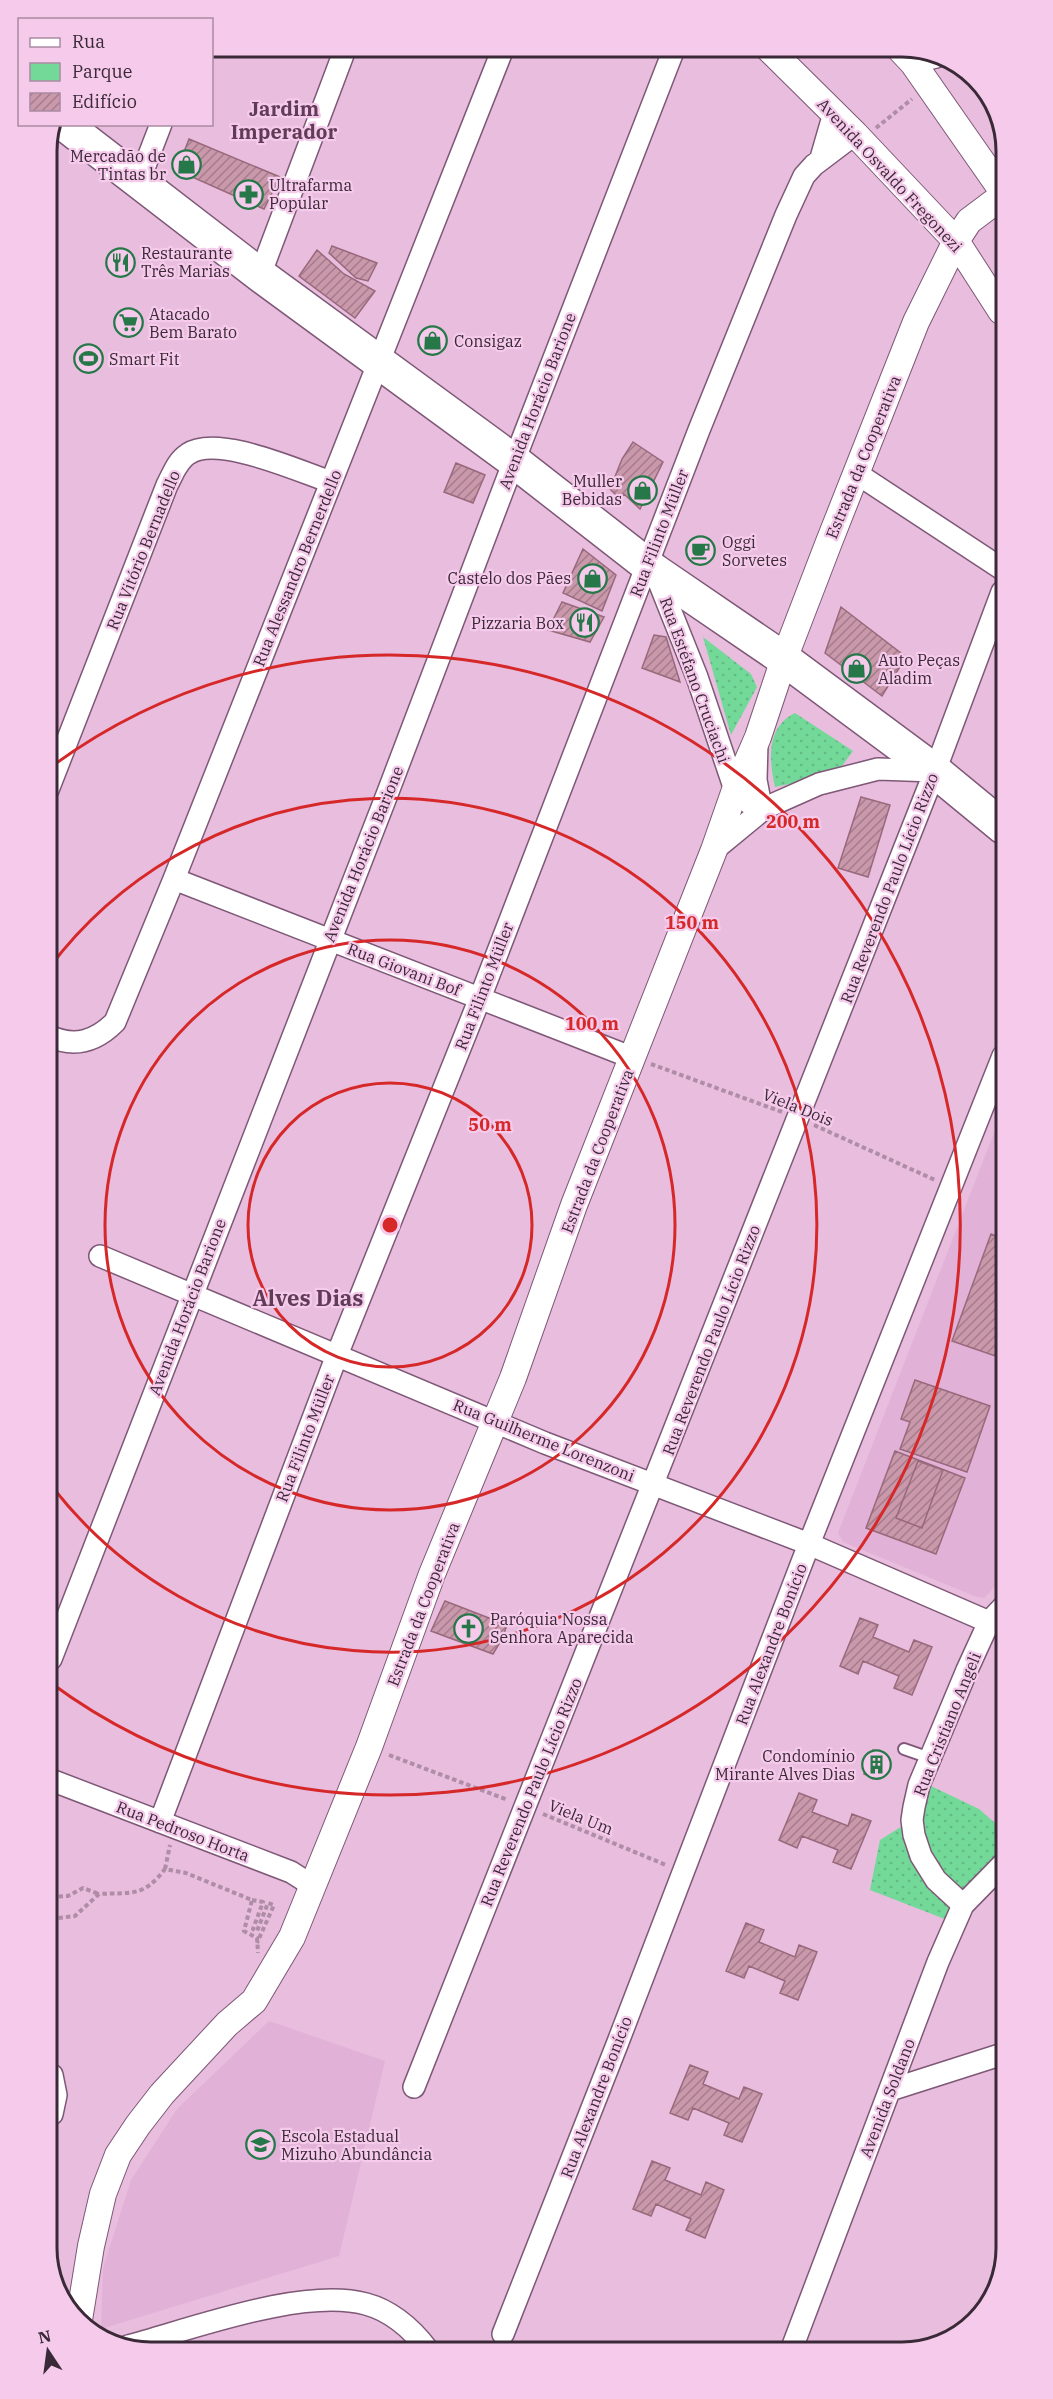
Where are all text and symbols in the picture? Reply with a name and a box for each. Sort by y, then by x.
legend [18,18,213,126]
text: Rua [72,30,105,53]
text: Parque [72,60,132,83]
text: Edifício [72,90,137,113]
street label: Avenida Osvaldo Fregonezi [813,94,967,256]
district label: Jardim Imperador [231,95,337,145]
place label: Mercadão de Tintas br [70,146,166,184]
shop icon: Mercadão de Tintas br [171,149,203,181]
place label: Ultrafarma Popular [269,175,352,213]
pharmacy icon: Ultrafarma Popular [232,178,264,210]
place label: Restaurante Três Marias [141,243,232,281]
restaurant icon: Restaurante Três Marias [104,246,136,278]
place label: Atacado Bem Barato [149,304,237,342]
supermarket icon: Atacado Bem Barato [112,307,144,339]
street label: Avenida Horácio Barione [494,310,580,492]
shop icon: Consigaz [417,325,449,357]
place label: Consigaz [454,331,522,351]
sports icon: Smart Fit [72,343,104,375]
place label: Smart Fit [109,349,180,369]
street label: Estrada da Cooperativa [821,372,905,541]
street label: Rua Filinto Müller [625,466,693,600]
street label: Rua Vitório Bernadello [102,467,184,633]
street label: Rua Alessandro Bernerdello [248,467,346,669]
place label: Muller Bebidas [562,471,622,509]
shop icon: Muller Bebidas [627,474,659,506]
place label: Oggi Sorvetes [722,532,787,570]
cafe icon: Oggi Sorvetes [685,535,717,567]
shop icon: Castelo dos Pães [576,562,608,594]
place label: Castelo dos Pães [447,568,571,588]
street label: Rua Estéfano Cruciachi [656,594,734,766]
restaurant icon: Pizzaria Box [569,607,601,639]
place label: Pizzaria Box [471,613,564,633]
place label: Auto Peças Aladim [878,650,960,688]
shop icon: Auto Peças Aladim [841,653,873,685]
street label: Avenida Horácio Barione [319,763,407,945]
street label: Rua Reverendo Paulo Lício Rizzo [836,770,942,1006]
text: 200 m [766,810,821,833]
text: 150 m [665,911,720,934]
street label: Rua Filinto Müller [450,919,518,1053]
street label: Rua Giovani Bof [345,938,465,1000]
text: 100 m [565,1012,620,1035]
street label: Estrada da Cooperativa [556,1066,638,1236]
street label: Viela Dois [760,1084,836,1130]
text: 50 m [468,1113,512,1136]
centre of rings [380,1215,400,1235]
street label: Avenida Horácio Barione [144,1216,230,1398]
street label: Rua Reverendo Paulo Lício Rizzo [658,1222,764,1458]
district label: Alves Dias [252,1283,364,1312]
street label: Rua Filinto Müller [271,1371,339,1505]
street label: Rua Guilherme Lorenzoni [450,1394,638,1486]
street label: Estrada da Cooperativa [382,1519,464,1689]
street label: Rua Alexandre Bonício [731,1560,811,1728]
place label: Paróquia Nossa Senhora Aparecida [490,1609,634,1647]
church icon: Paróquia Nossa Senhora Aparecida [453,1612,485,1644]
street label: Rua Cristiano Angeli [909,1649,985,1799]
street label: Rua Reverendo Paulo Lício Rizzo [476,1675,586,1909]
place label: Condomínio Mirante Alves Dias [715,1746,855,1784]
building icon: Condomínio Mirante Alves Dias [860,1749,892,1781]
street label: Viela Um [546,1795,616,1839]
street label: Rua Pedroso Horta [114,1796,253,1866]
street label: Rua Alexandre Bonício [556,2013,636,2181]
street label: Avenida Soldano [855,2036,919,2160]
place label: Escola Estadual Mizuho Abundância [281,2126,432,2164]
school or university icon: Escola Estadual Mizuho Abundância [244,2129,276,2161]
north arrow [18,2321,78,2381]
text: N [36,2325,53,2348]

